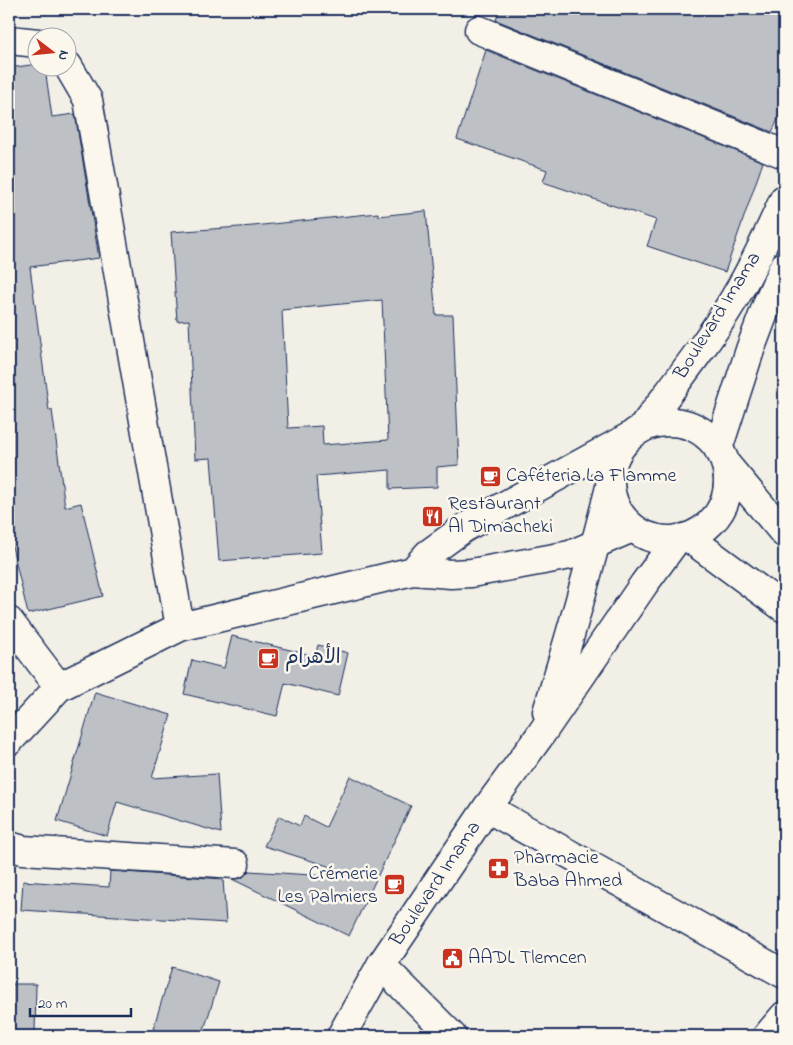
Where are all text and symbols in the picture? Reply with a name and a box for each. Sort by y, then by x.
north arrow [28,28,78,78]
text: N [52,48,74,63]
street label: Boulevard Imama [667,246,769,386]
place label: Caféteria La Flamme [506,462,676,491]
cafe icon: Caféteria La Flamme [478,464,502,488]
place label: Restaurant Al Dimacheki [448,490,553,542]
restaurant icon: Restaurant Al Dimacheki [420,504,444,528]
place label: الأهرام [285,643,341,673]
cafe icon: الأهرام [257,646,281,670]
street label: Boulevard Imama [383,815,489,953]
place label: Pharmacie Baba Ahmed [513,844,622,896]
pharmacy icon: Pharmacie Baba Ahmed [486,857,510,881]
place label: Crémerie Les Palmiers [277,860,378,912]
cafe icon: Crémerie Les Palmiers [382,873,406,897]
place label: AADL Tlemcen [468,944,587,973]
public building icon: AADL Tlemcen [440,946,464,970]
scale bar [30,985,131,1017]
text: 20 m [38,993,68,1015]

